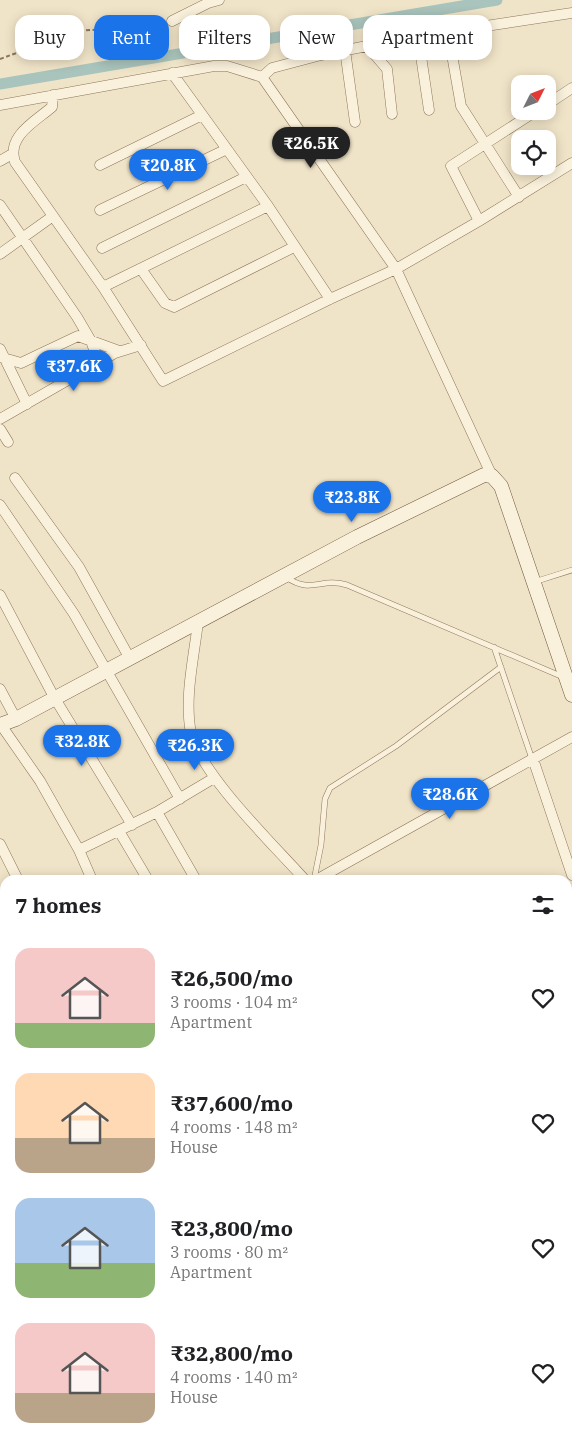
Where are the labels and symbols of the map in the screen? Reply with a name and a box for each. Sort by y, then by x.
north arrow [511,75,556,120]
pin: ₹26.5K [270,126,352,169]
pin: ₹20.8K [127,148,209,191]
pin: ₹37.6K [33,350,115,392]
pin: ₹23.8K [311,480,393,523]
pin: ₹32.8K [41,724,123,767]
pin: ₹26.3K [154,728,236,771]
pin: ₹28.6K [409,778,491,820]

